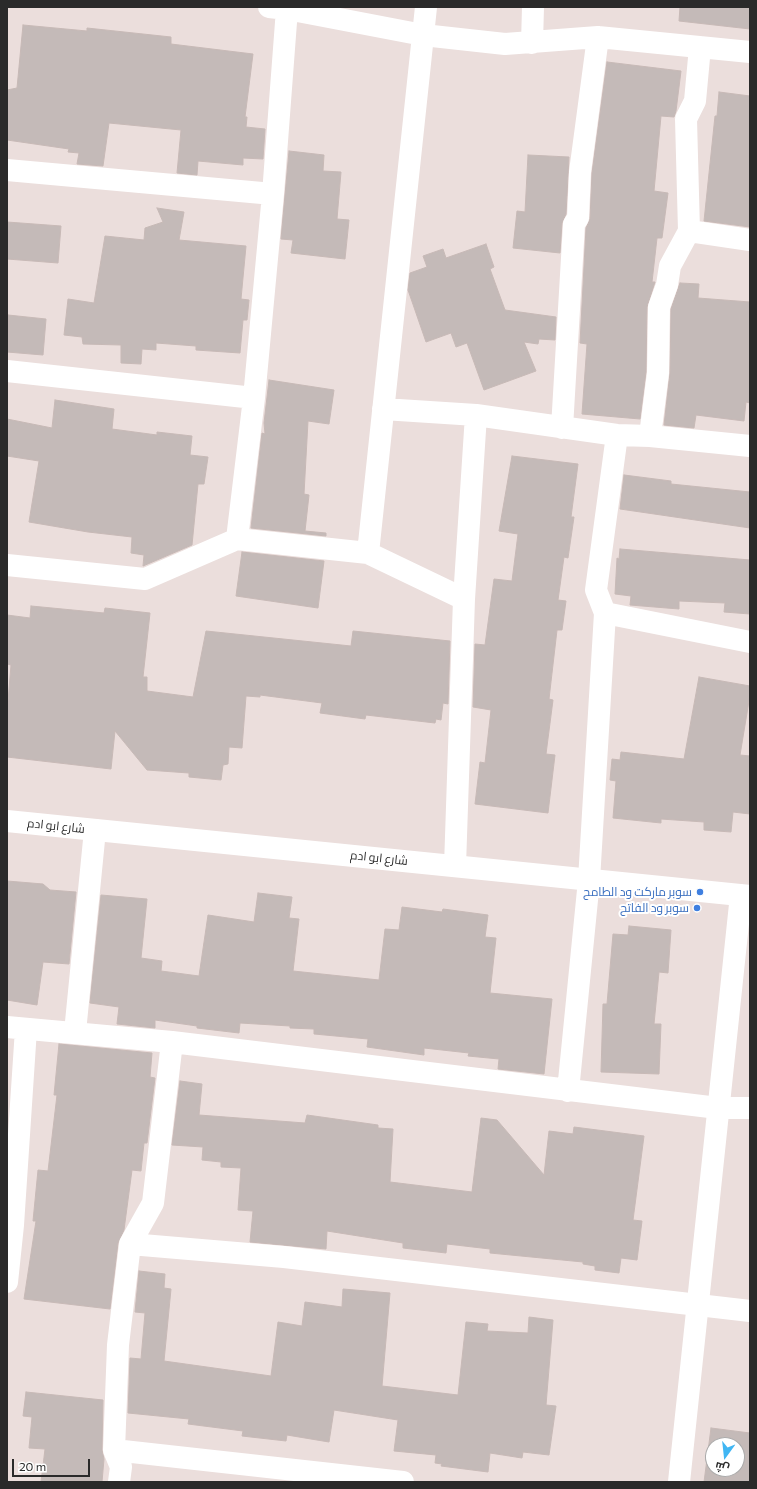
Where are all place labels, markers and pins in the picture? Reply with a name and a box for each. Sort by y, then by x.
place label: سوبر ماركت ود الطامح [583,885,692,899]
marker: سوبر ماركت ود الطامح [695,887,705,897]
place label: سوبر ود الفاتح [620,901,689,915]
marker: سوبر ود الفاتح [692,903,702,913]

